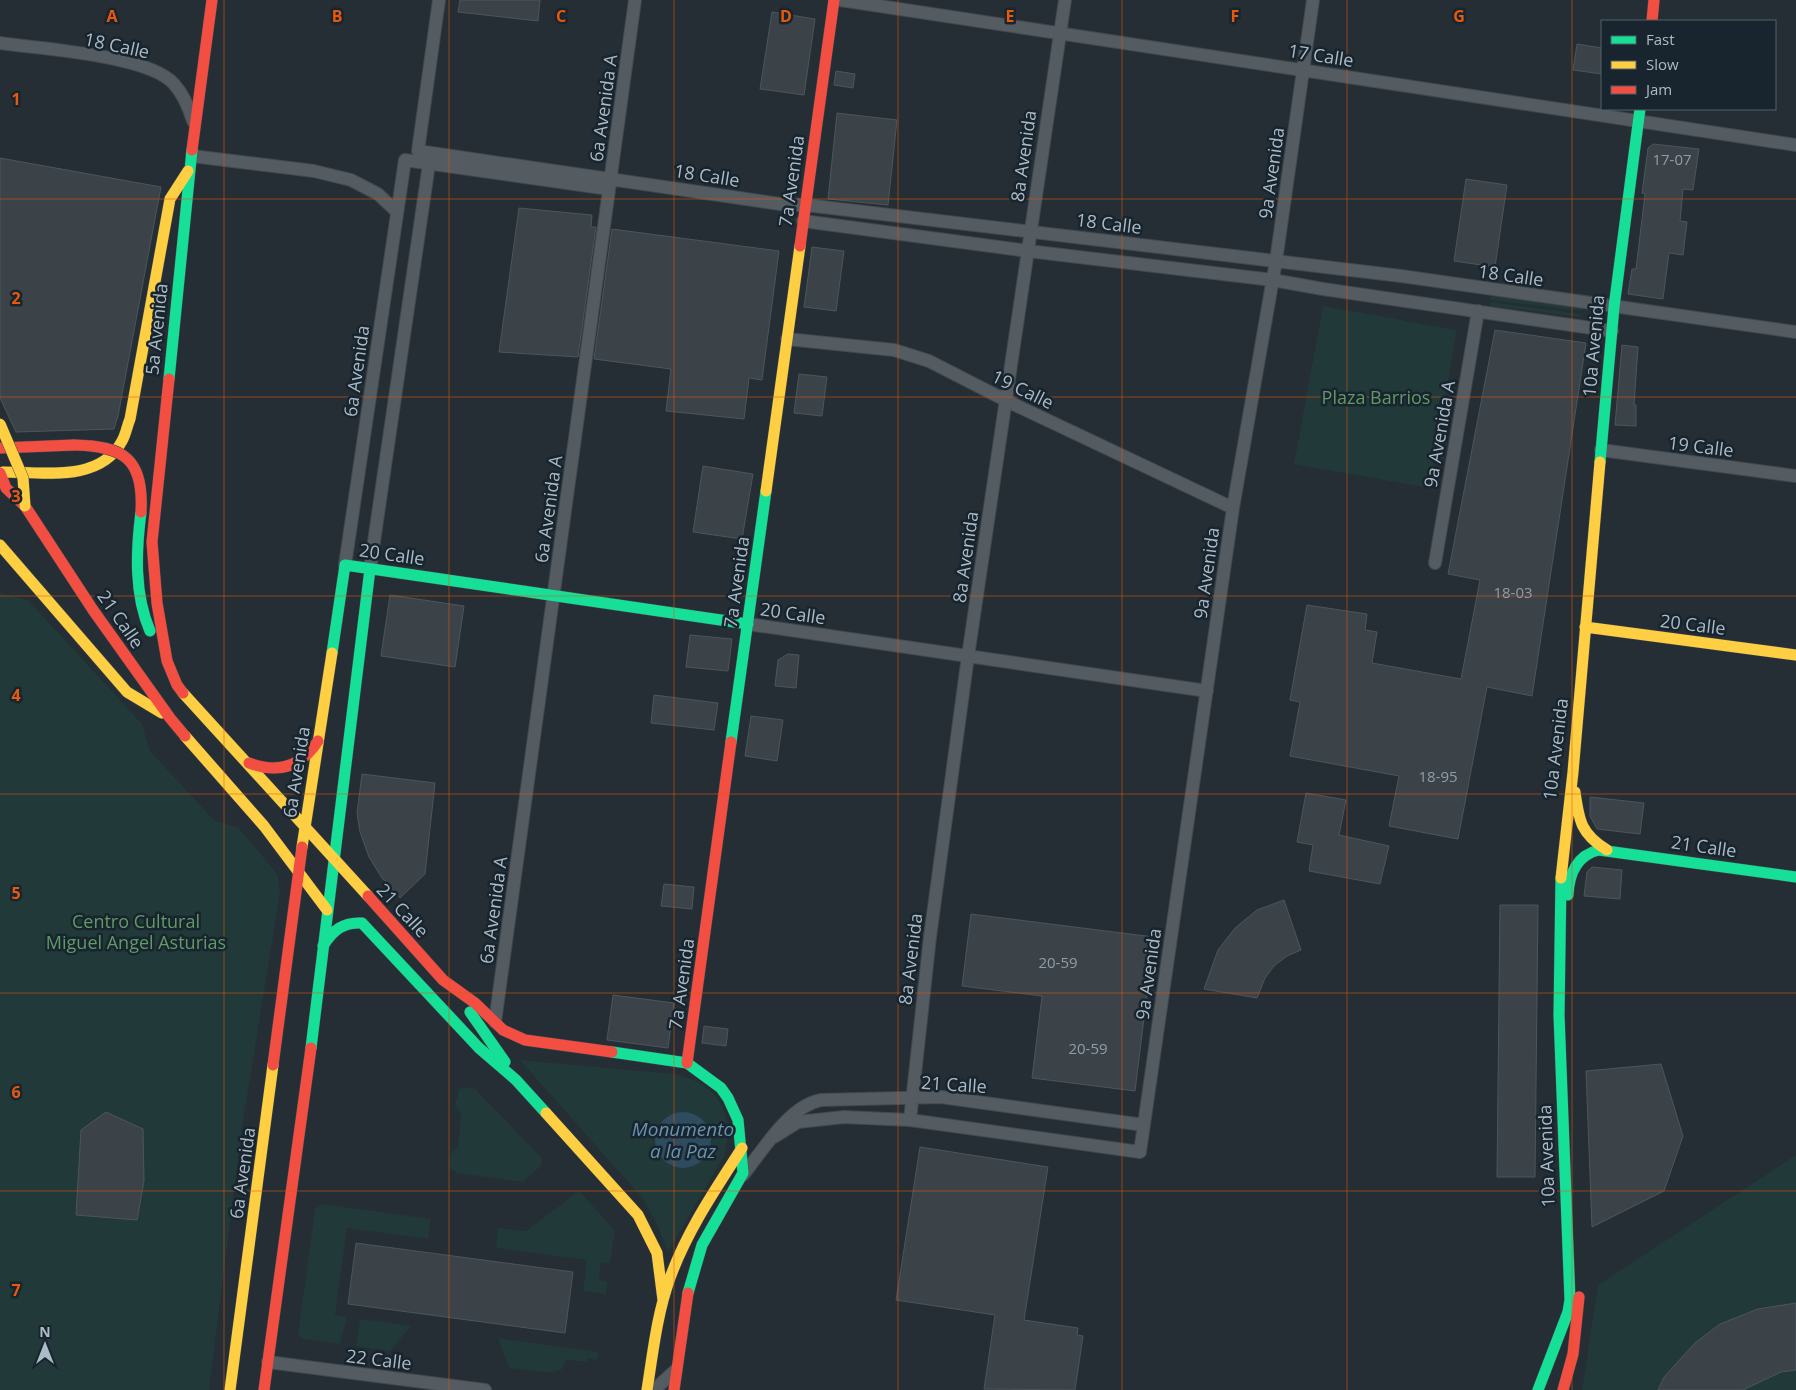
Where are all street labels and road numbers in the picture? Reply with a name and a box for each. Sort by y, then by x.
street label: 18 Calle [82,26,152,64]
street label: 17 Calle [1287,38,1355,72]
street label: 6a Avenida A [584,52,622,163]
street label: 8a Avenida [1005,109,1041,203]
street label: 9a Avenida [1253,126,1289,220]
street label: 7a Avenida [773,134,809,228]
street label: 18 Calle [673,158,741,192]
street label: 18 Calle [1075,207,1143,239]
street label: 18 Calle [1477,259,1545,291]
street label: 5a Avenida [139,282,173,376]
street label: 10a Avenida [1577,294,1609,398]
street label: 6a Avenida [338,324,374,418]
street label: 19 Calle [988,364,1058,414]
street label: 9a Avenida A [1418,378,1460,489]
street label: 19 Calle [1667,430,1735,462]
street label: 6a Avenida A [529,453,567,564]
street label: 8a Avenida [947,510,983,604]
street label: 9a Avenida [1188,526,1224,620]
street label: 7a Avenida [718,535,754,629]
street label: 20 Calle [358,538,426,570]
street label: 21 Calle [92,585,150,653]
street label: 20 Calle [759,597,827,629]
street label: 20 Calle [1659,608,1727,640]
street label: 10a Avenida [1537,697,1573,801]
street label: 6a Avenida [277,725,315,819]
street label: 21 Calle [1670,830,1738,862]
street label: 6a Avenida A [474,854,512,965]
street label: 21 Calle [372,878,434,942]
street label: 8a Avenida [892,912,928,1006]
street label: 9a Avenida [1130,927,1166,1021]
street label: 7a Avenida [663,937,699,1031]
street label: 21 Calle [920,1070,988,1098]
street label: 10a Avenida [1532,1104,1560,1208]
street label: 6a Avenida [224,1126,260,1220]
street label: 22 Calle [345,1343,413,1375]

